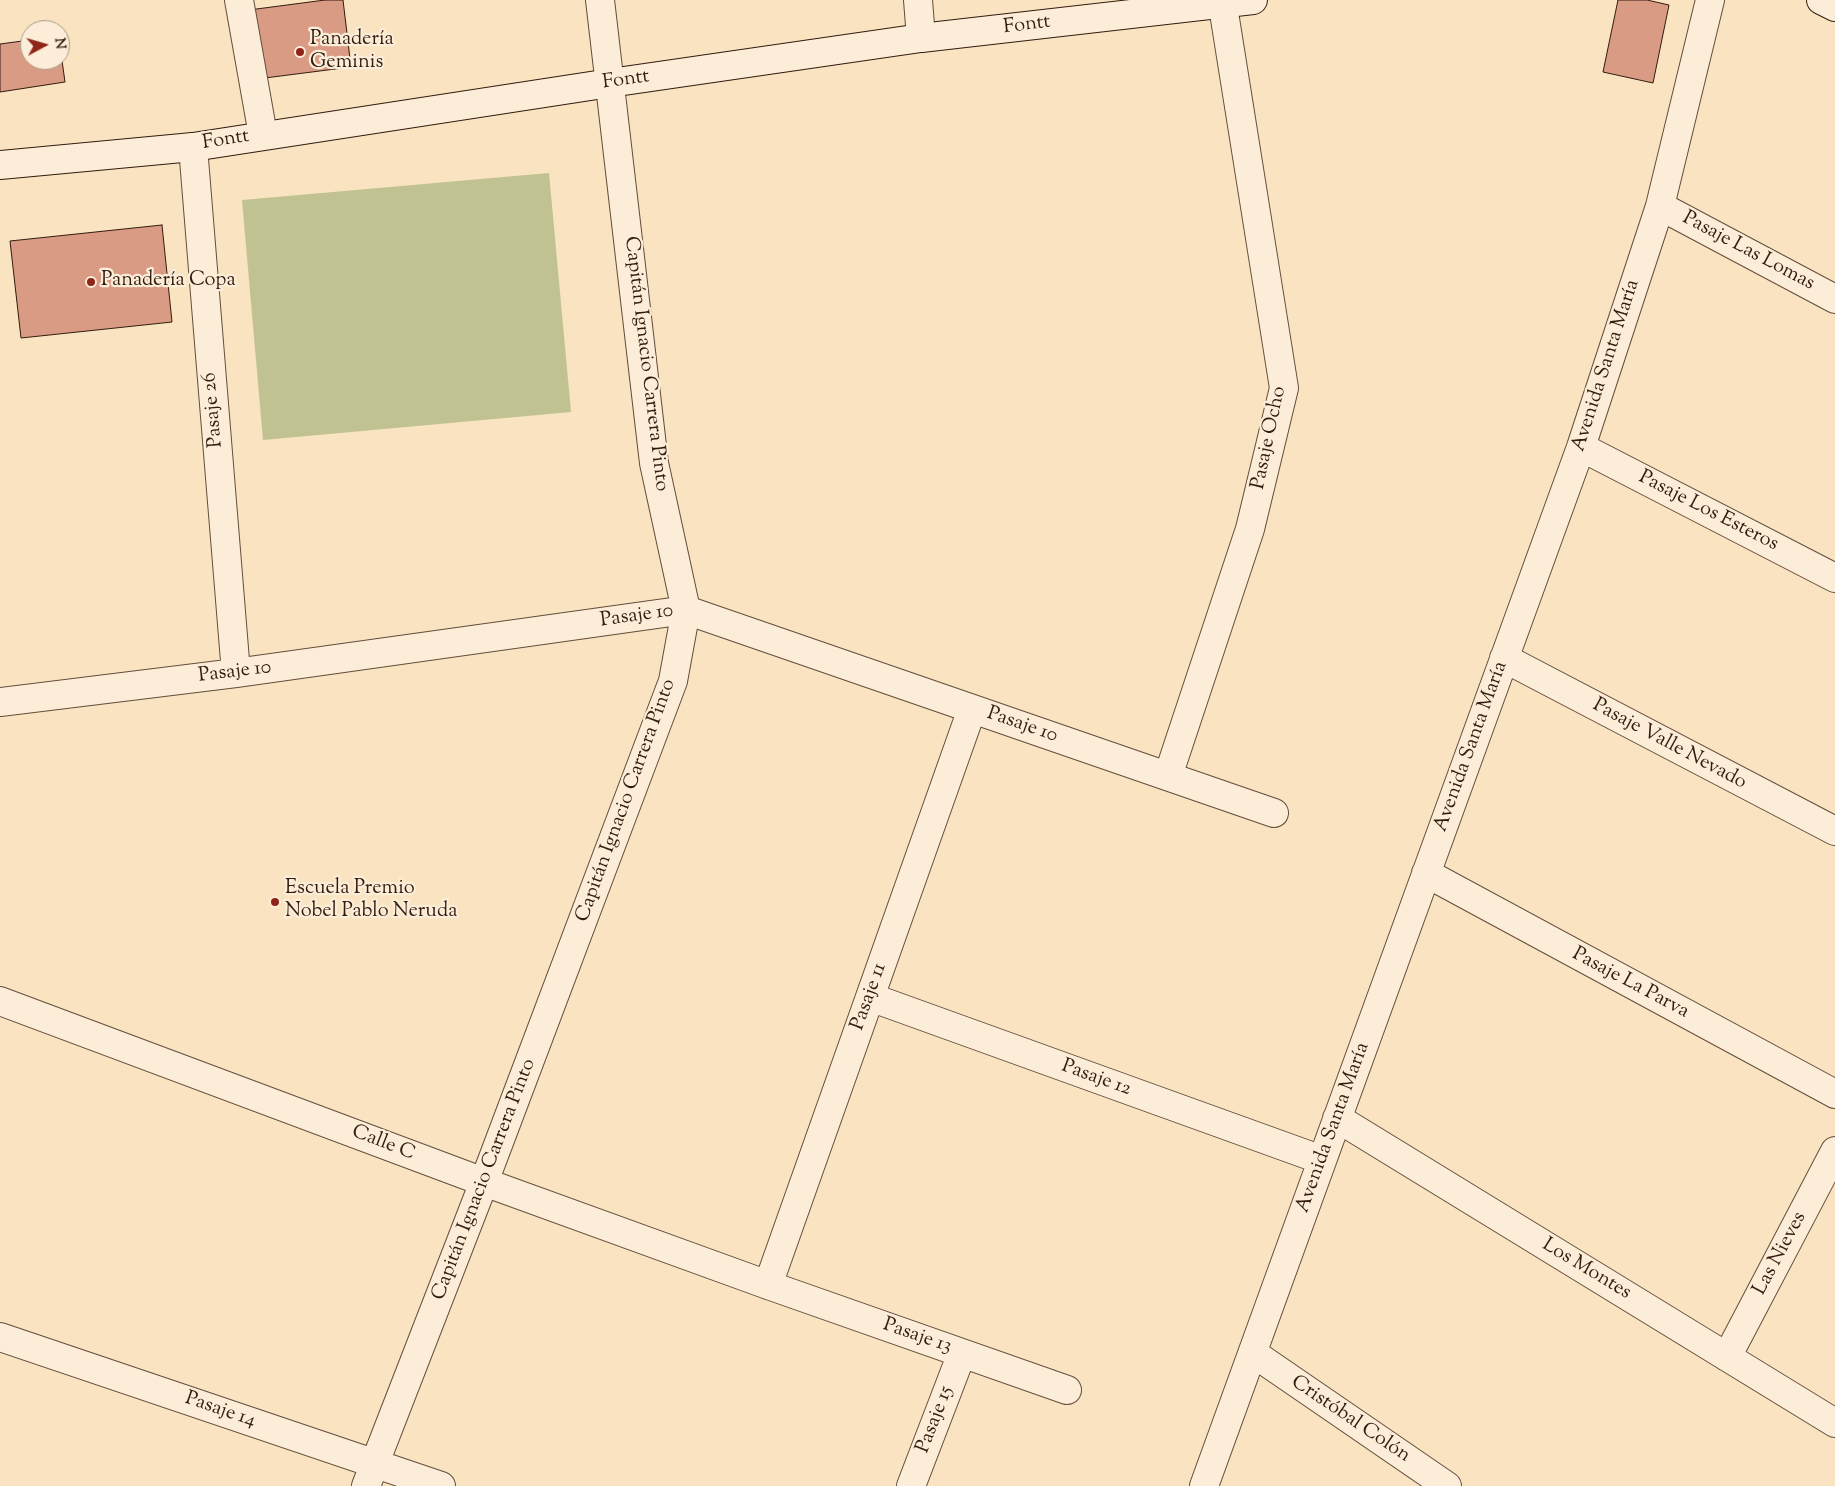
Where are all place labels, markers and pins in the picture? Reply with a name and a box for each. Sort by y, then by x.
place label: Panadería Geminis [310,29,394,76]
marker: Panadería Geminis [294,46,306,58]
place label: Panadería Copa [101,270,236,294]
marker: Panadería Copa [85,276,97,288]
place label: Escuela Premio Nobel Pablo Neruda [285,878,457,925]
marker: Escuela Premio Nobel Pablo Neruda [269,896,281,908]

